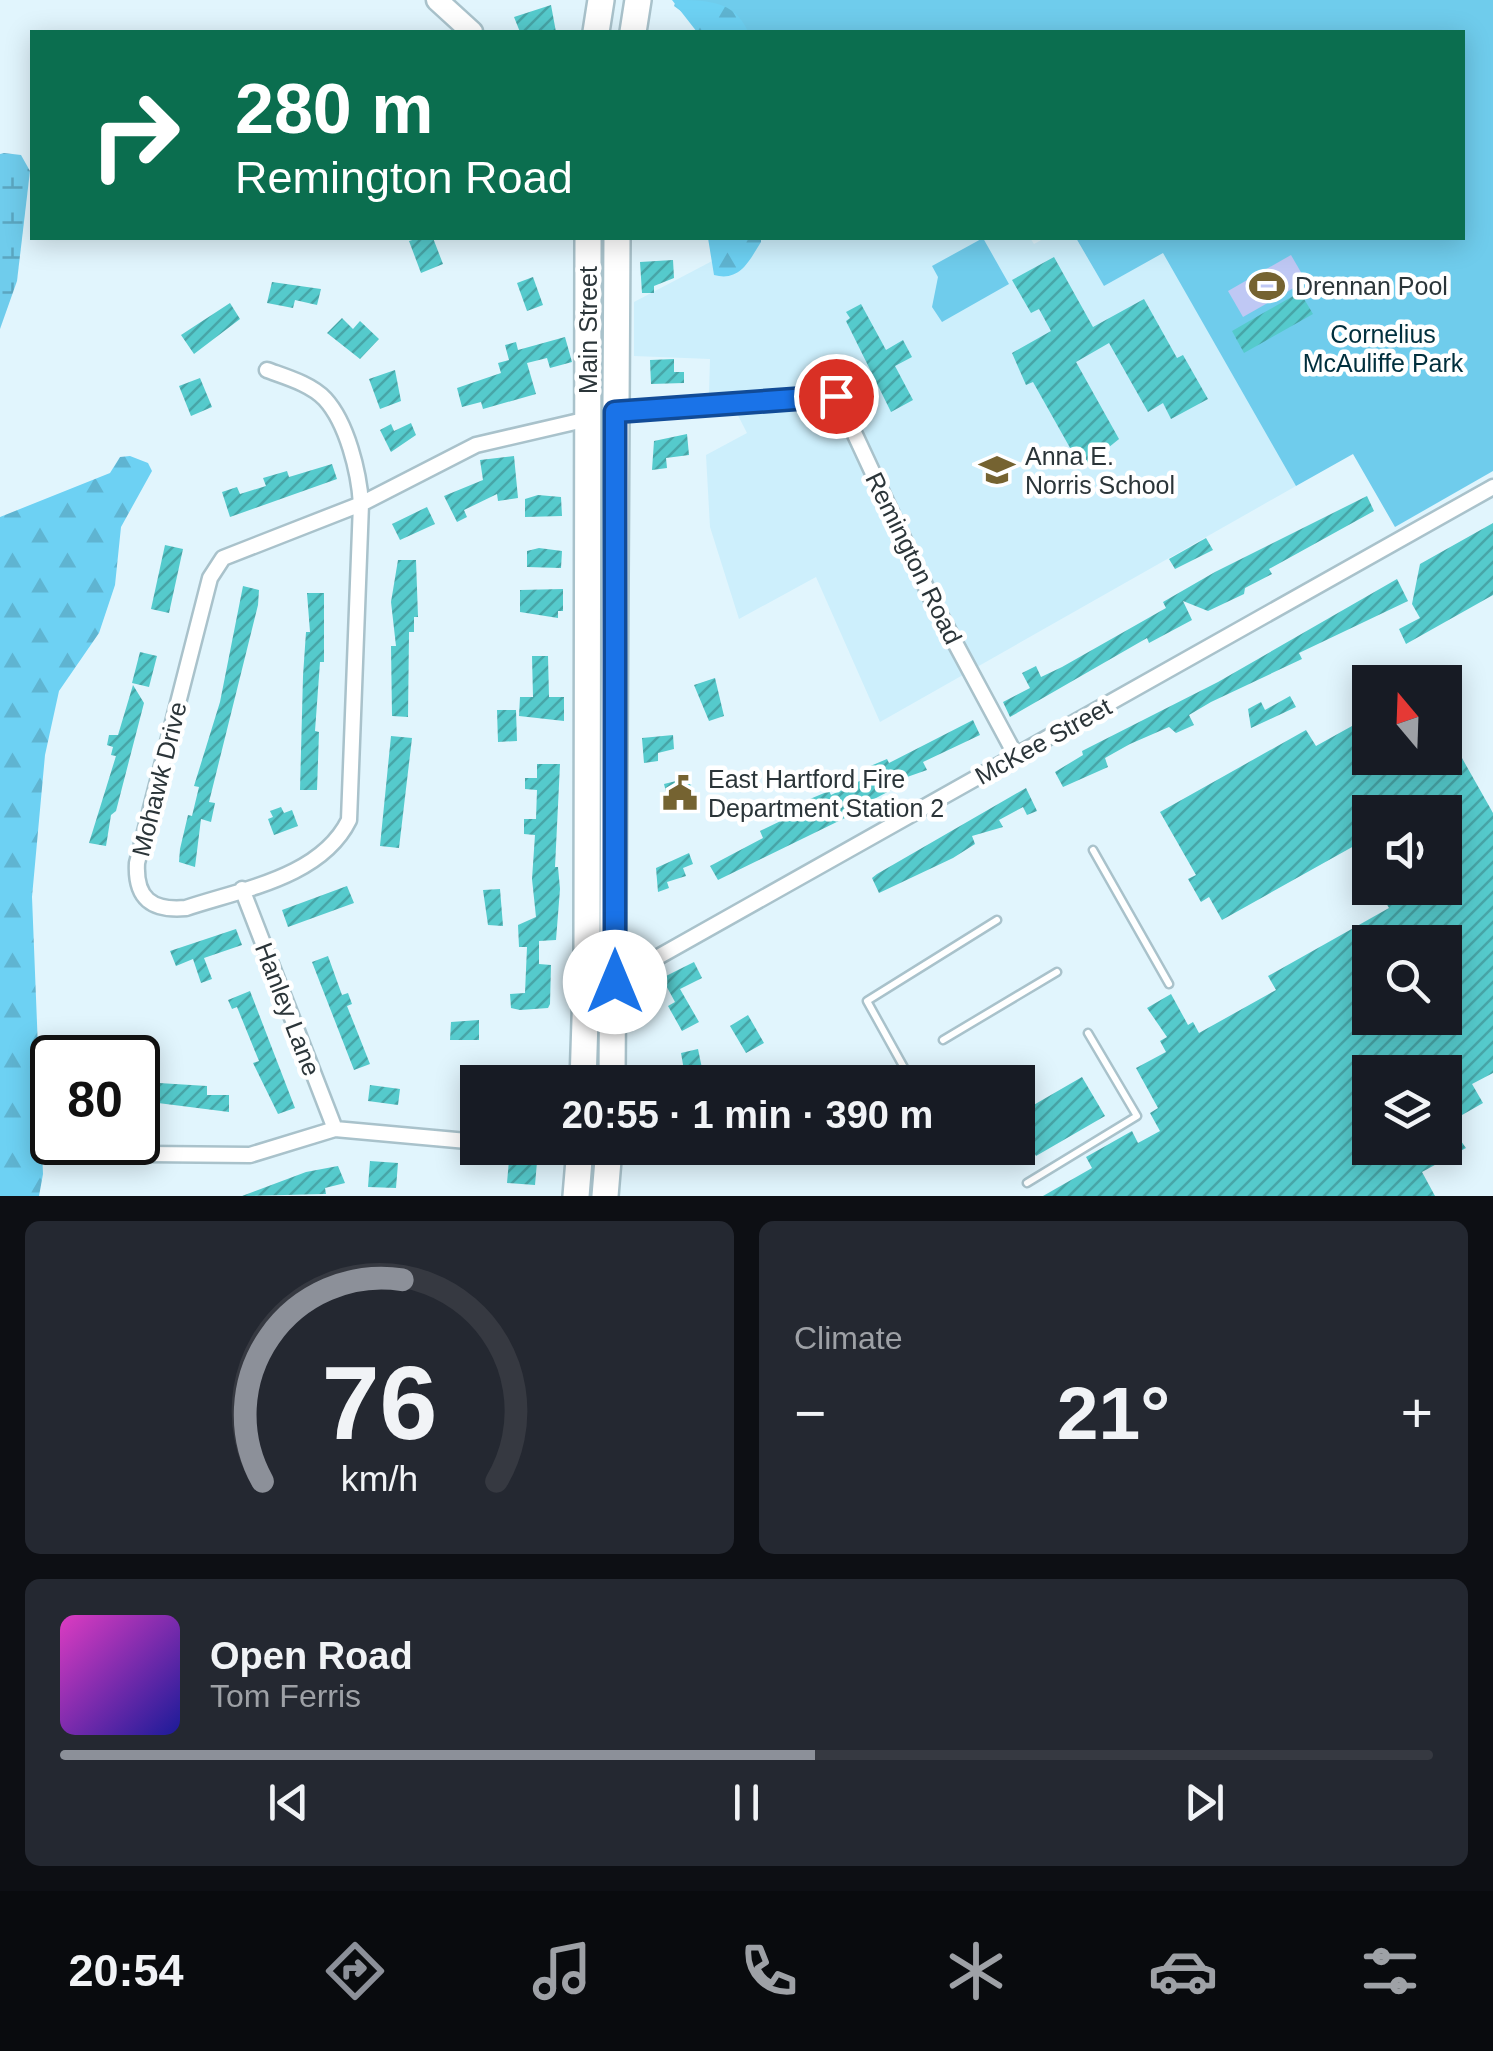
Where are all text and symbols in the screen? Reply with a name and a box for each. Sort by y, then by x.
icon: right [70,70,200,200]
text: 280 m [235,70,433,148]
text: Remington Road [235,152,573,203]
street label: Main Street [574,266,602,394]
sports icon: Drennan Pool [1248,267,1286,305]
place label: Drennan Pool [1295,272,1448,300]
park label: Cornelius McAuliffe Park [1303,320,1464,377]
pin [794,354,879,439]
icon: arrive [809,369,864,424]
place label: Anna E. Norris School [1025,442,1175,499]
school or university icon: Anna E. Norris School [978,451,1016,489]
street label: Remington Road [860,468,968,648]
north arrow [1352,665,1462,775]
map controls [1352,665,1462,1165]
street label: McKee Street [970,692,1116,790]
street label: Mohawk Drive [126,699,192,859]
place label: East Hartford Fire Department Station 2 [708,765,944,822]
public building icon: East Hartford Fire Department Station 2 [661,774,699,812]
button: sound [1352,795,1462,905]
button: search [1352,925,1462,1035]
position arrow [563,930,667,1034]
street label: Hanley Lane [250,938,326,1080]
speed limit sign: 80 [30,1035,160,1165]
button: layers [1352,1055,1462,1165]
text: 20:55 · 1 min · 390 m [562,1094,933,1136]
text: Climate [794,1320,902,1356]
text: 76 [322,1345,437,1461]
text: 21° [1057,1371,1170,1455]
text: − [794,1382,826,1444]
text: + [1401,1382,1433,1444]
text: km/h [341,1459,418,1499]
text: Open Road [210,1635,413,1677]
text: Tom Ferris [210,1678,361,1714]
icon: previous [261,1775,316,1830]
icon: pause [719,1775,774,1830]
icon: next [1177,1775,1232,1830]
icon: directions [320,1936,390,2006]
icon: music [527,1936,597,2006]
icon: phone [734,1936,804,2006]
icon: climate [941,1936,1011,2006]
icon: car [1148,1936,1218,2006]
icon: filters [1355,1936,1425,2006]
text: 20:54 [68,1945,184,1996]

